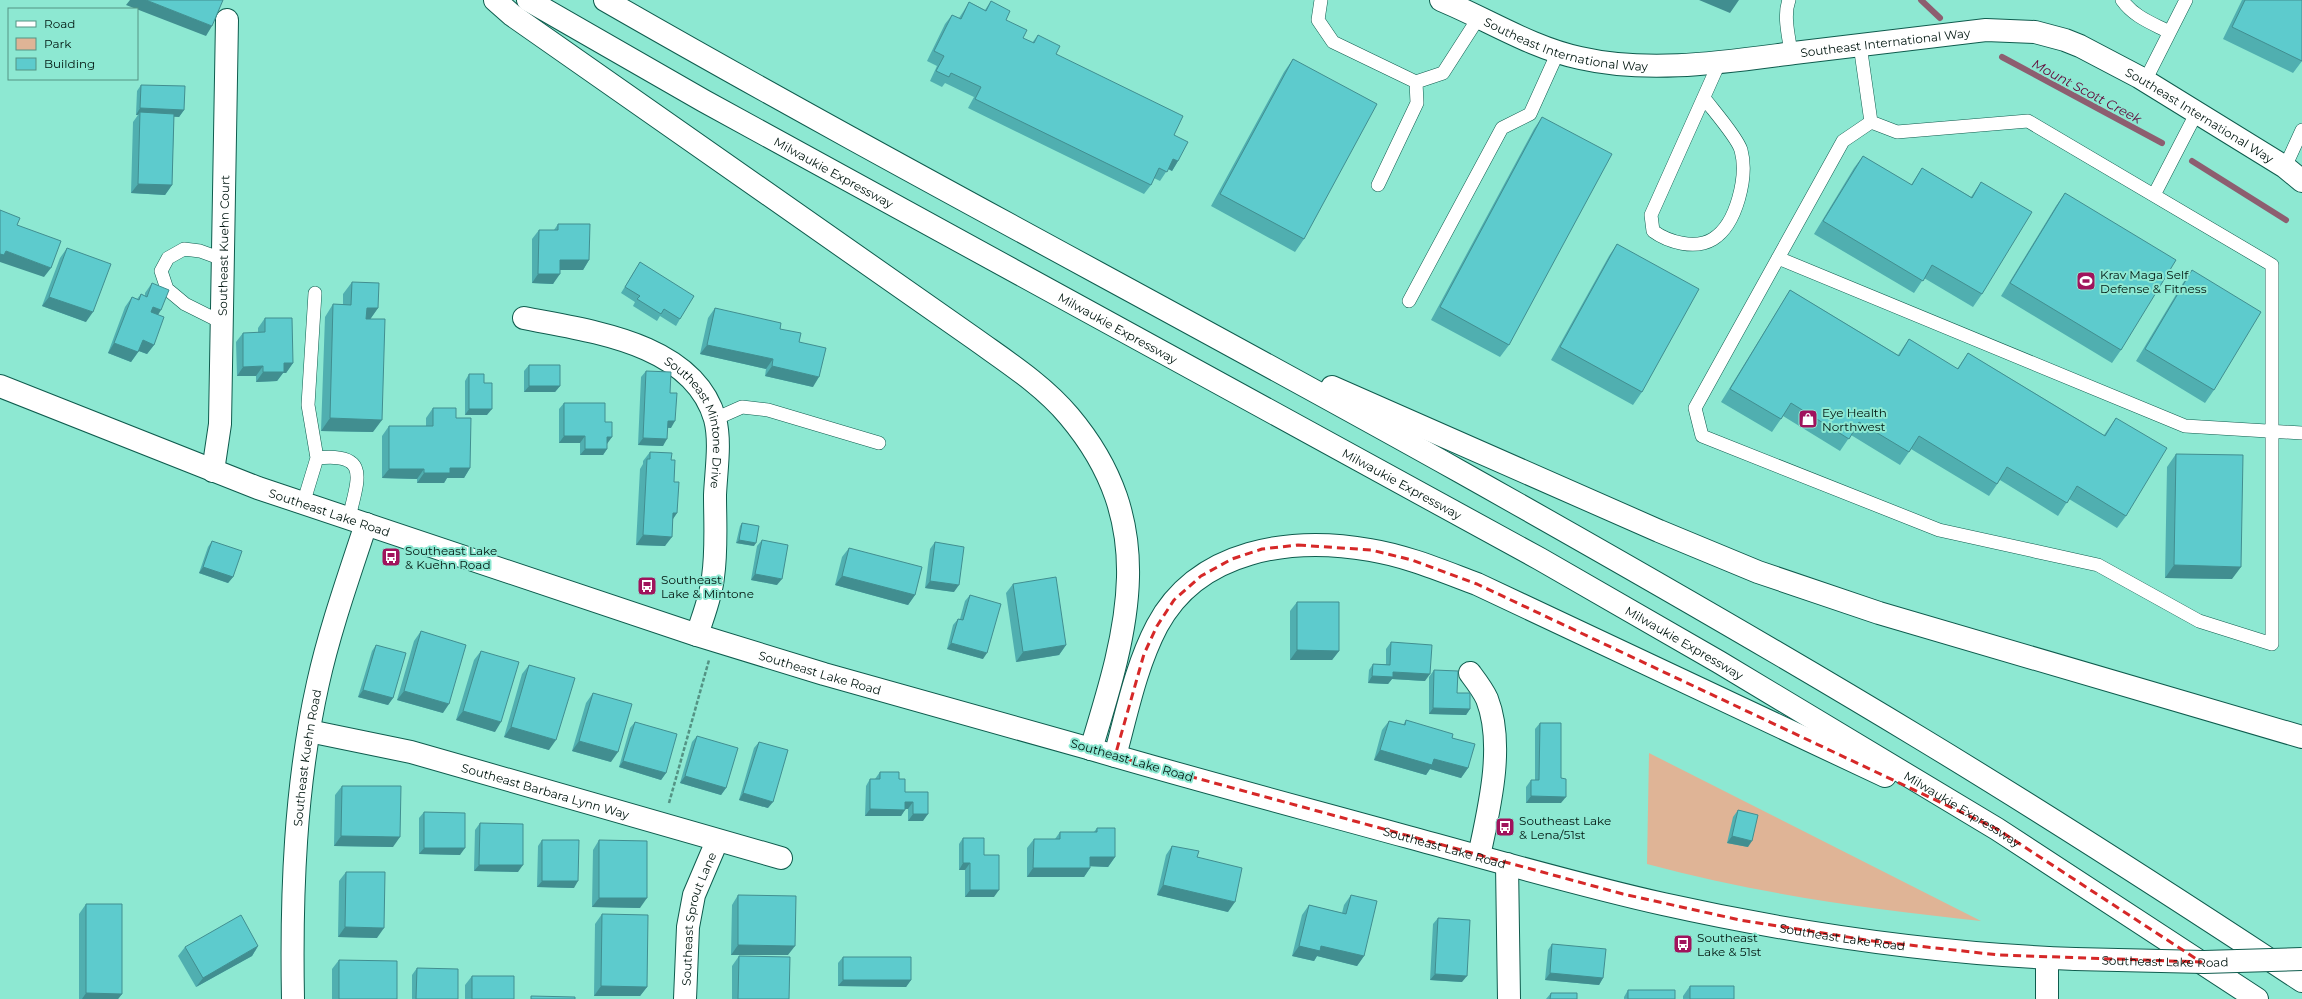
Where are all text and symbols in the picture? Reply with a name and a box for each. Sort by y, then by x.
legend [8,8,138,80]
street label: Southeast International Way [1482,14,1649,73]
text: Road [44,16,75,31]
street label: Southeast International Way [1799,24,1971,60]
text: Park [44,36,72,51]
water label: Mount Scott Creek [2029,55,2146,127]
text: Building [44,56,95,71]
street label: Southeast International Way [2123,64,2277,166]
street label: Milwaukie Expressway [772,133,897,211]
street label: Southeast Kuehn Court [214,175,232,316]
place label: Krav Maga Self Defense & Fitness [2100,267,2207,296]
sports icon: Krav Maga Self Defense & Fitness [2075,270,2097,292]
street label: Milwaukie Expressway [1056,289,1181,367]
street label: Southeast Mintone Drive [662,353,725,489]
place label: Eye Health Northwest [1822,405,1887,434]
shop icon: Eye Health Northwest [1797,408,1819,430]
street label: Milwaukie Expressway [1340,445,1465,522]
street label: Southeast Lake Road [267,485,392,539]
place label: Southeast Lake & Kuehn Road [405,543,497,572]
bus stop icon: Southeast Lake & Kuehn Road [380,546,402,568]
place label: Southeast Lake & Mintone [661,572,754,601]
bus stop icon: Southeast Lake & Mintone [636,575,658,597]
street label: Milwaukie Expressway [1623,602,1747,683]
street label: Southeast Lake Road [757,647,883,697]
street label: Southeast Kuehn Road [290,688,324,827]
street label: Southeast Lake Road [1069,735,1195,785]
street label: Southeast Barbara Lynn Way [460,759,632,822]
street label: Milwaukie Expressway [1901,768,2024,850]
place label: Southeast Lake & Lena/51st [1519,813,1611,842]
bus stop icon: Southeast Lake & Lena/51st [1494,816,1516,838]
street label: Southeast Lake Road [1382,823,1508,871]
street label: Southeast Sprout Lane [678,850,719,986]
street label: Southeast Lake Road [1778,920,1906,953]
place label: Southeast Lake & 51st [1697,930,1762,959]
bus stop icon: Southeast Lake & 51st [1672,933,1694,955]
street label: Southeast Lake Road [2101,952,2229,970]

